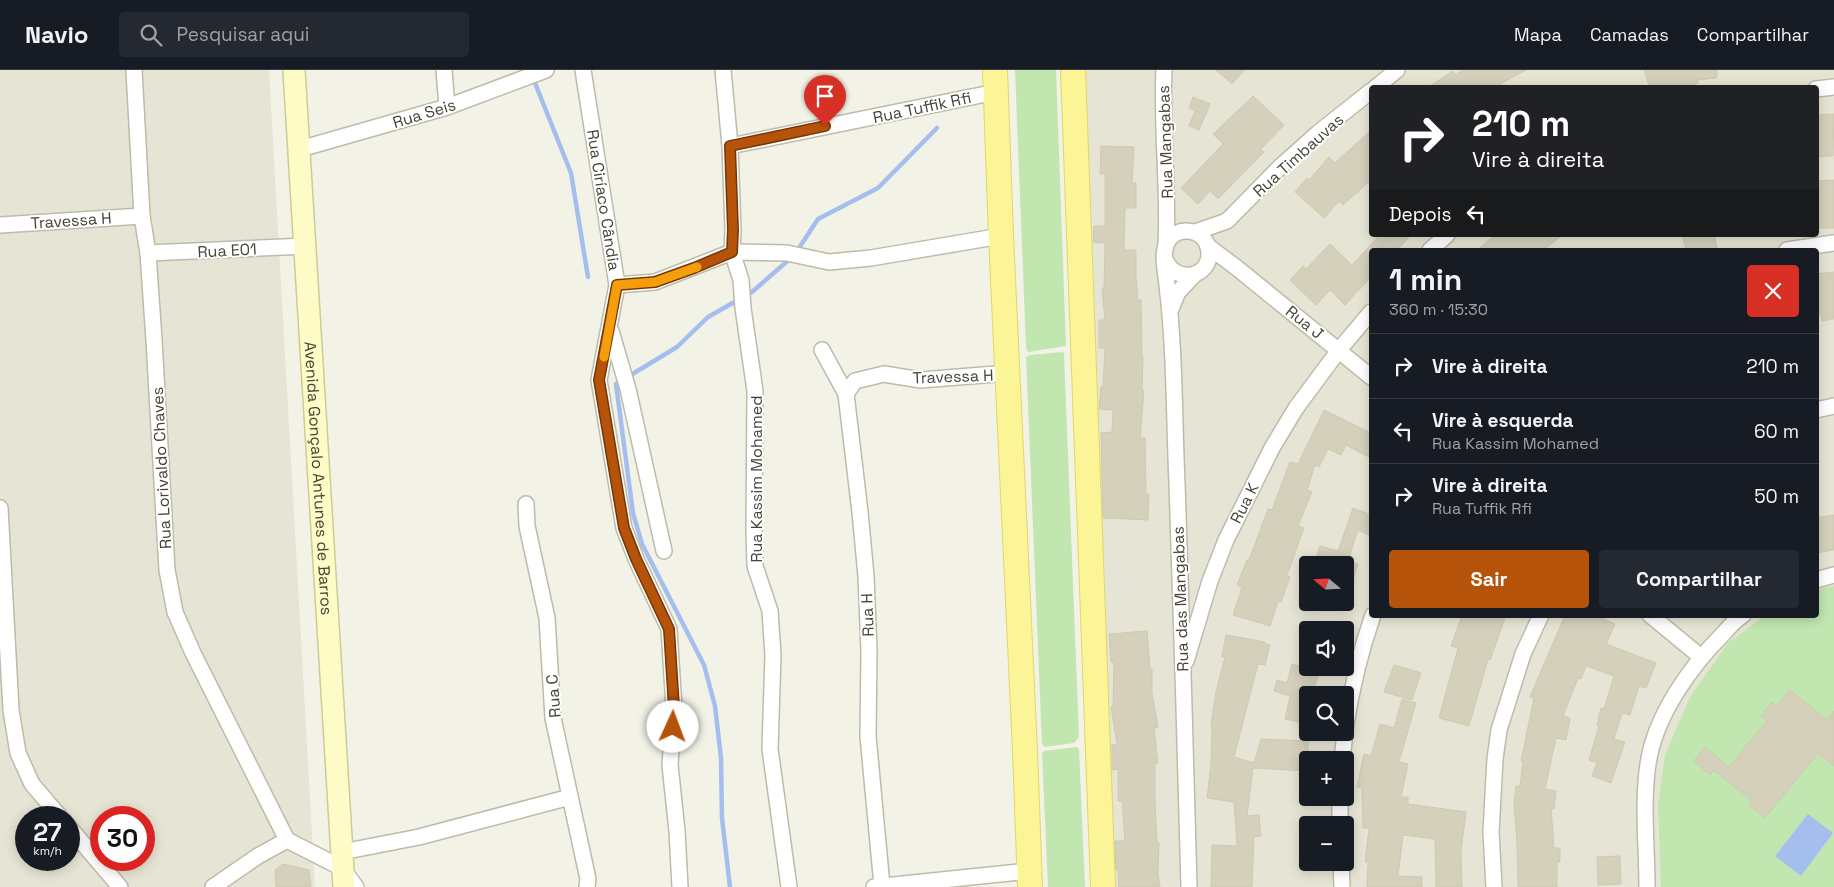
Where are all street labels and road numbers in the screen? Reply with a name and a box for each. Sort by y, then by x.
street label: Rua Mangabas [1153,85,1178,199]
street label: Rua Tuffik Rfi [871,87,973,128]
street label: Rua Seis [390,94,458,133]
street label: Rua Timbauvas [1249,109,1348,202]
street label: Rua Ciríaco Cândia [582,128,625,272]
street label: Travessa H [30,207,112,234]
street label: Rua E01 [197,238,257,263]
street label: Rua J [1281,301,1328,344]
street label: Avenida Gonçalo Antunes de Barros [300,341,337,616]
street label: Travessa H [912,365,994,388]
street label: Rua Lorivaldo Chaves [147,386,176,550]
street label: Rua Kassim Mohamed [746,395,767,563]
street label: Rua K [1225,479,1264,527]
street label: Rua das Mangabas [1167,526,1194,672]
street label: Rua H [856,593,879,637]
street label: Rua C [541,673,566,719]

